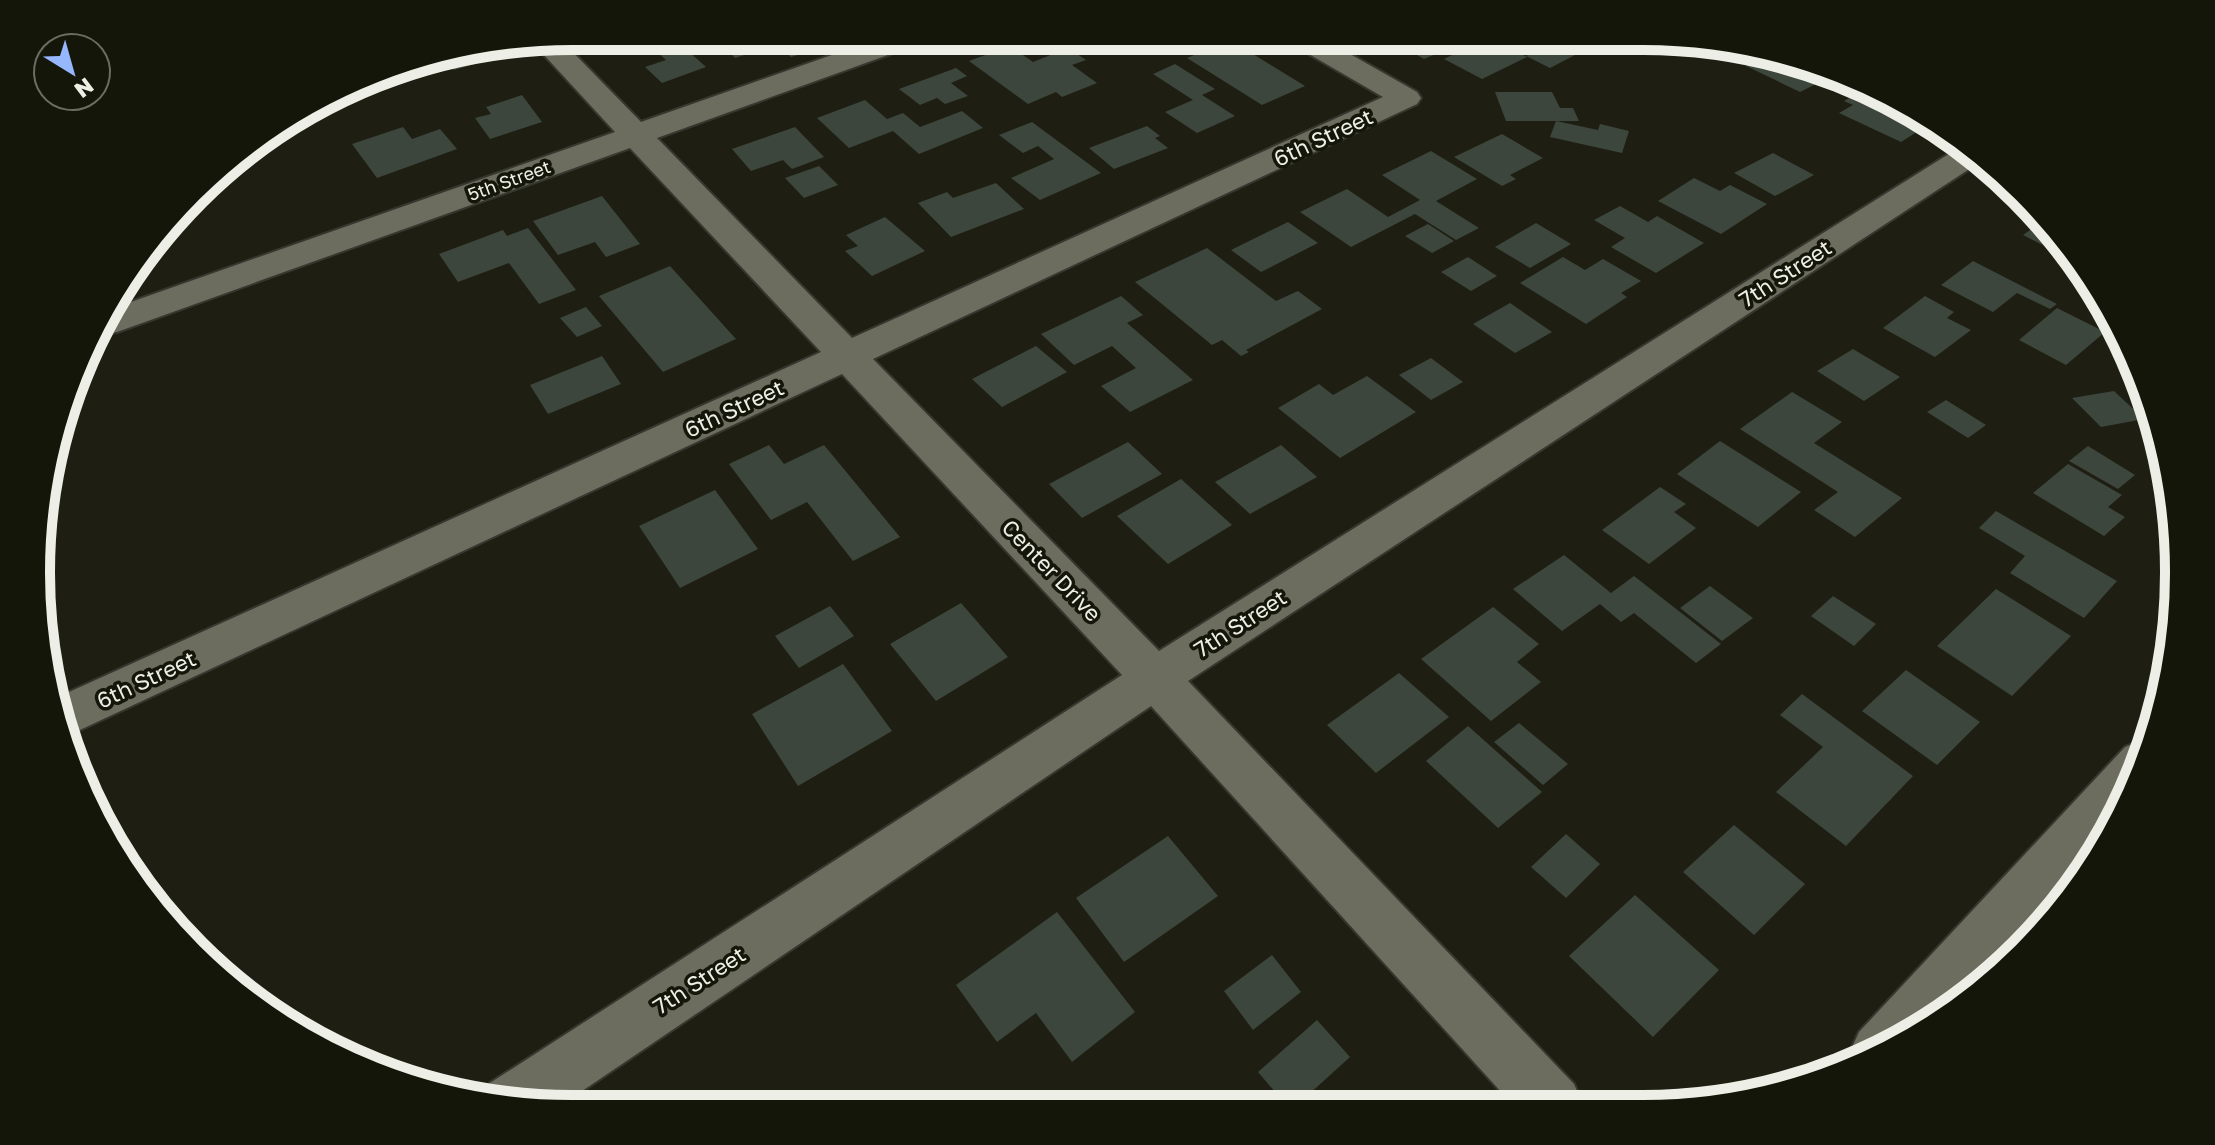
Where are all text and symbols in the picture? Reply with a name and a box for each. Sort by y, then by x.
north arrow [32,32,112,112]
text: N [70,73,99,104]
street label: 6th Street [1269,102,1377,172]
street label: 5th Street [465,155,553,205]
street label: 7th Street [1734,233,1836,313]
street label: 6th Street [680,373,788,443]
street label: Center Drive [997,513,1107,627]
street label: 7th Street [1189,583,1291,663]
street label: 6th Street [92,644,200,714]
street label: 7th Street [648,940,750,1020]

